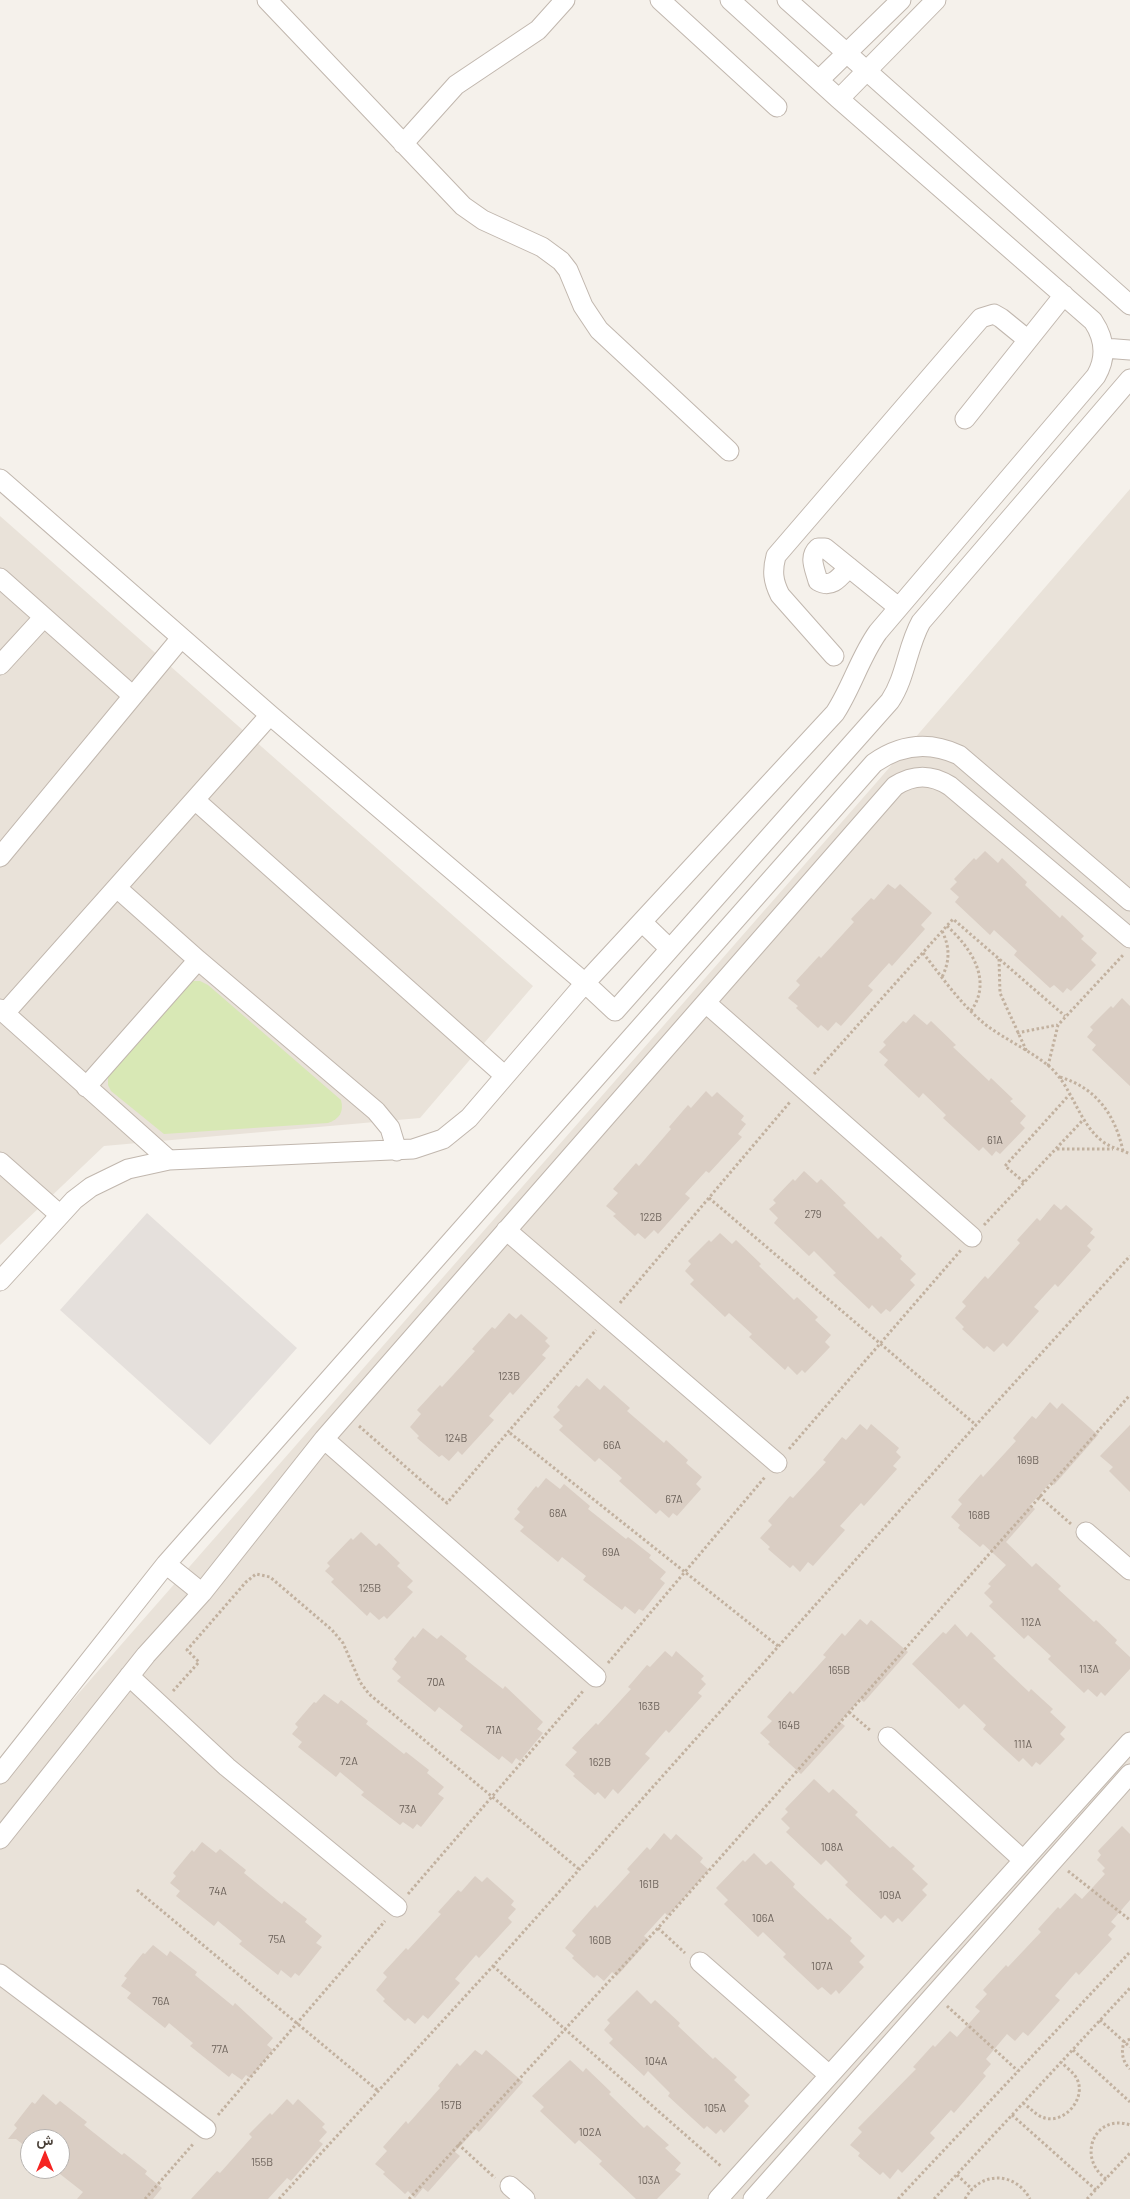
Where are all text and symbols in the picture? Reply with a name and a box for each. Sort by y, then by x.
house number: 61A [987,1133,1003,1147]
house number: 279 [805,1207,821,1221]
house number: 122B [640,1210,662,1224]
house number: 123B [498,1369,520,1383]
house number: 124B [445,1431,467,1445]
house number: 66A [603,1438,621,1452]
house number: 169B [1017,1453,1039,1467]
house number: 67A [665,1492,683,1506]
house number: 68A [549,1506,567,1520]
house number: 168B [968,1508,990,1522]
house number: 69A [602,1545,620,1559]
house number: 125B [359,1581,381,1595]
house number: 112A [1021,1615,1041,1629]
house number: 113A [1079,1662,1099,1676]
house number: 165B [828,1663,850,1677]
house number: 70A [427,1675,445,1689]
house number: 163B [638,1699,660,1713]
house number: 164B [778,1718,800,1732]
house number: 71A [486,1723,502,1737]
house number: 111A [1014,1737,1032,1751]
house number: 72A [340,1754,358,1768]
house number: 162B [589,1755,611,1769]
house number: 73A [399,1802,417,1816]
house number: 108A [821,1840,843,1854]
house number: 161B [639,1877,659,1891]
house number: 74A [209,1884,227,1898]
house number: 109A [879,1888,901,1902]
house number: 106A [752,1911,774,1925]
house number: 75A [268,1932,286,1946]
house number: 160B [589,1933,611,1947]
house number: 107A [811,1959,833,1973]
house number: 76A [152,1994,170,2008]
house number: 77A [211,2042,229,2056]
house number: 104A [645,2054,667,2068]
house number: 157B [440,2098,462,2112]
house number: 105A [704,2101,726,2115]
house number: 102A [579,2125,601,2139]
north arrow [20,2129,70,2179]
text: ش [37,2131,53,2148]
house number: 155B [251,2155,273,2169]
house number: 103A [638,2173,660,2187]

